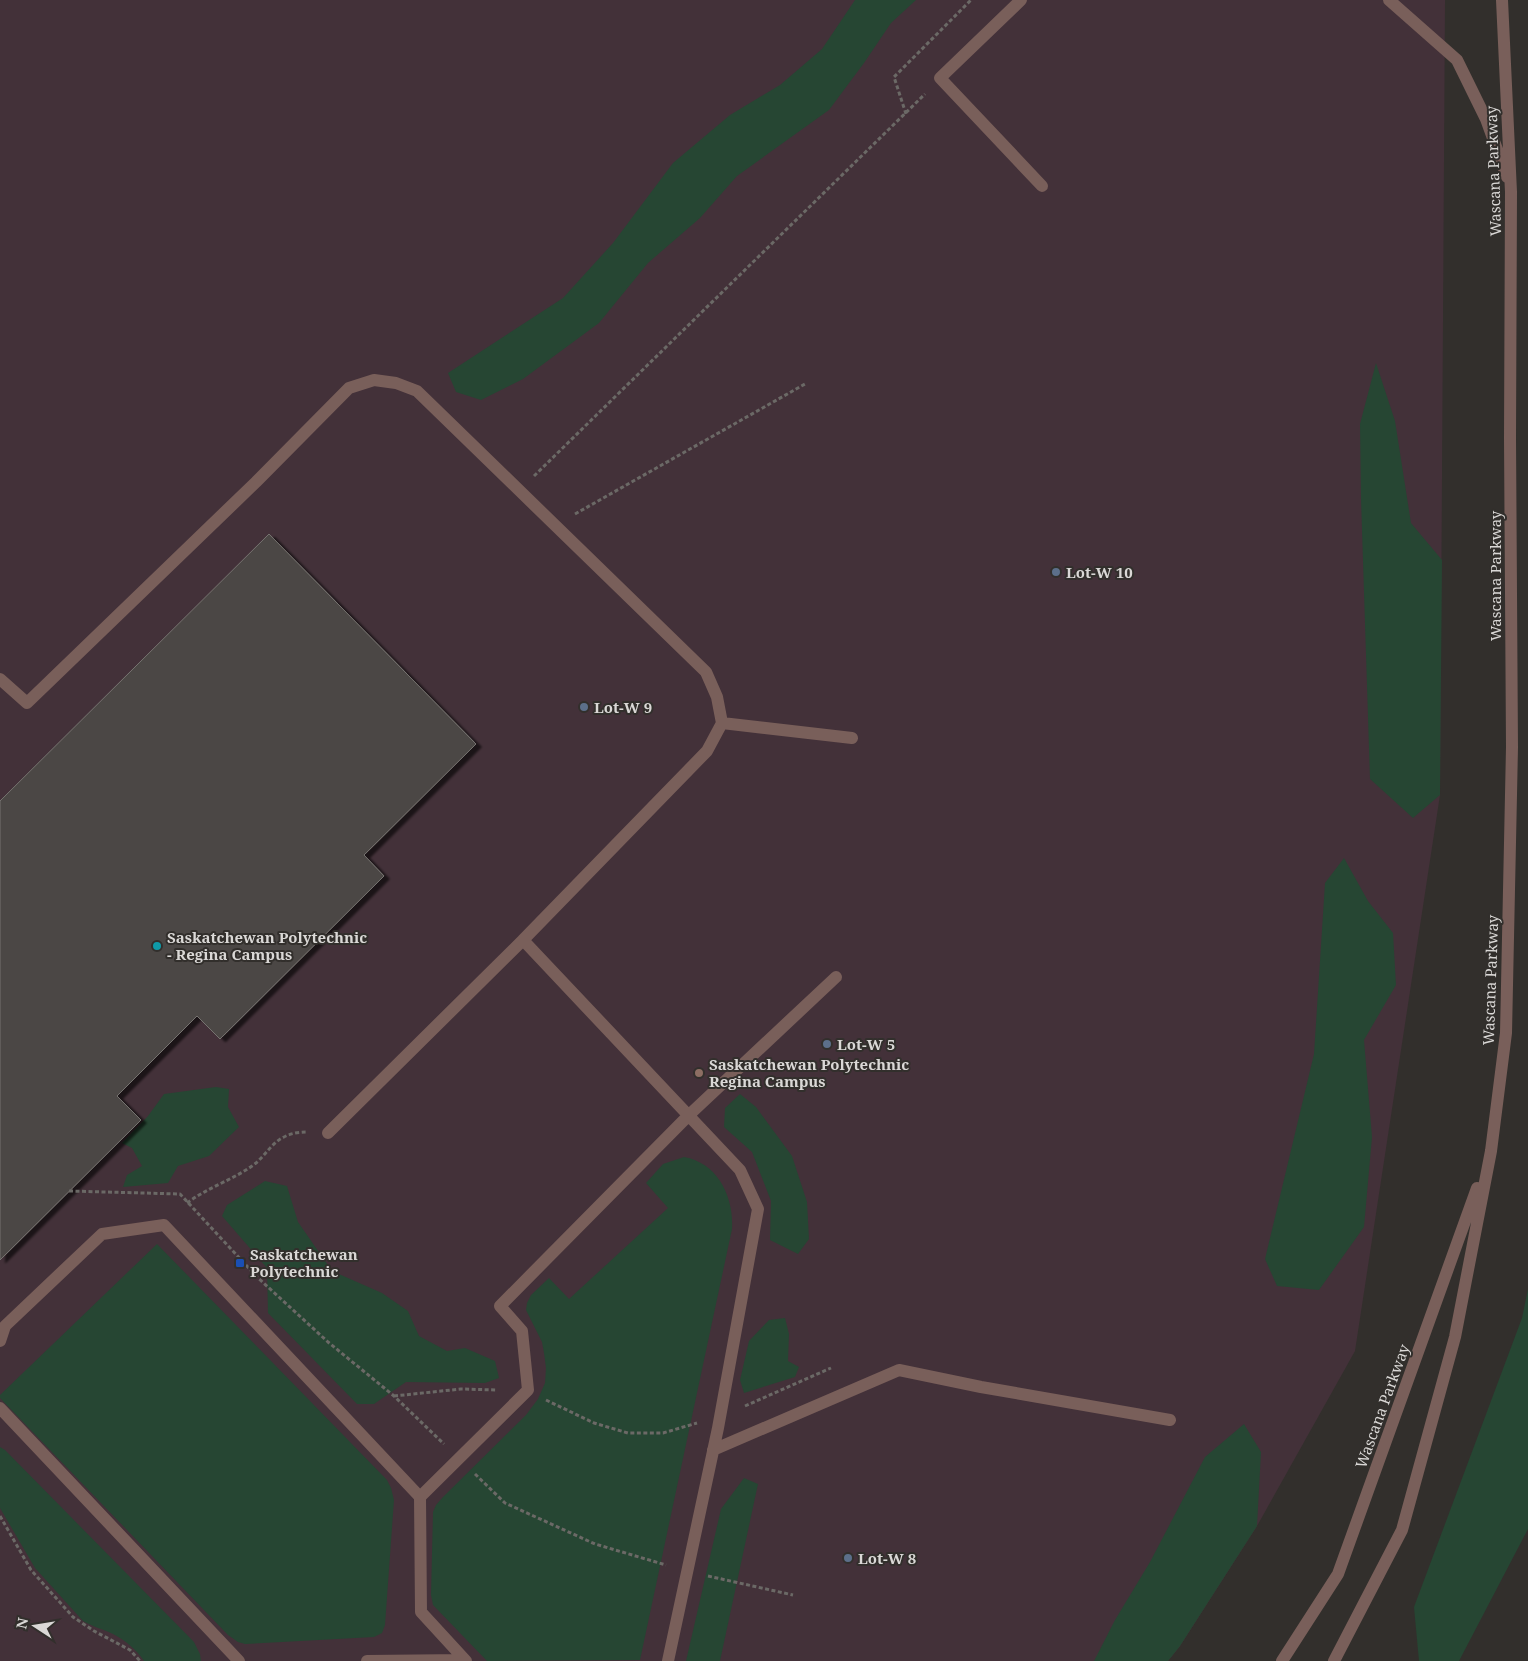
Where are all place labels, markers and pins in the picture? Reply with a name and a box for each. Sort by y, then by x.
place label: Lot-W 10 [1066,562,1133,582]
marker: Lot-W 10 [1050,566,1062,578]
place label: Lot-W 9 [594,697,652,717]
marker: Lot-W 9 [578,701,590,713]
place label: Saskatchewan Polytechnic - Regina Campus [167,927,367,964]
marker: Saskatchewan Polytechnic - Regina Campus [151,940,163,952]
place label: Lot-W 5 [837,1034,895,1054]
marker: Lot-W 5 [821,1038,833,1050]
place label: Saskatchewan Polytechnic Regina Campus [709,1054,909,1091]
marker: Saskatchewan Polytechnic Regina Campus [693,1067,705,1079]
place label: Saskatchewan Polytechnic [250,1244,358,1281]
marker: Saskatchewan Polytechnic [234,1257,246,1269]
place label: Lot-W 8 [858,1548,916,1568]
marker: Lot-W 8 [842,1552,854,1564]

